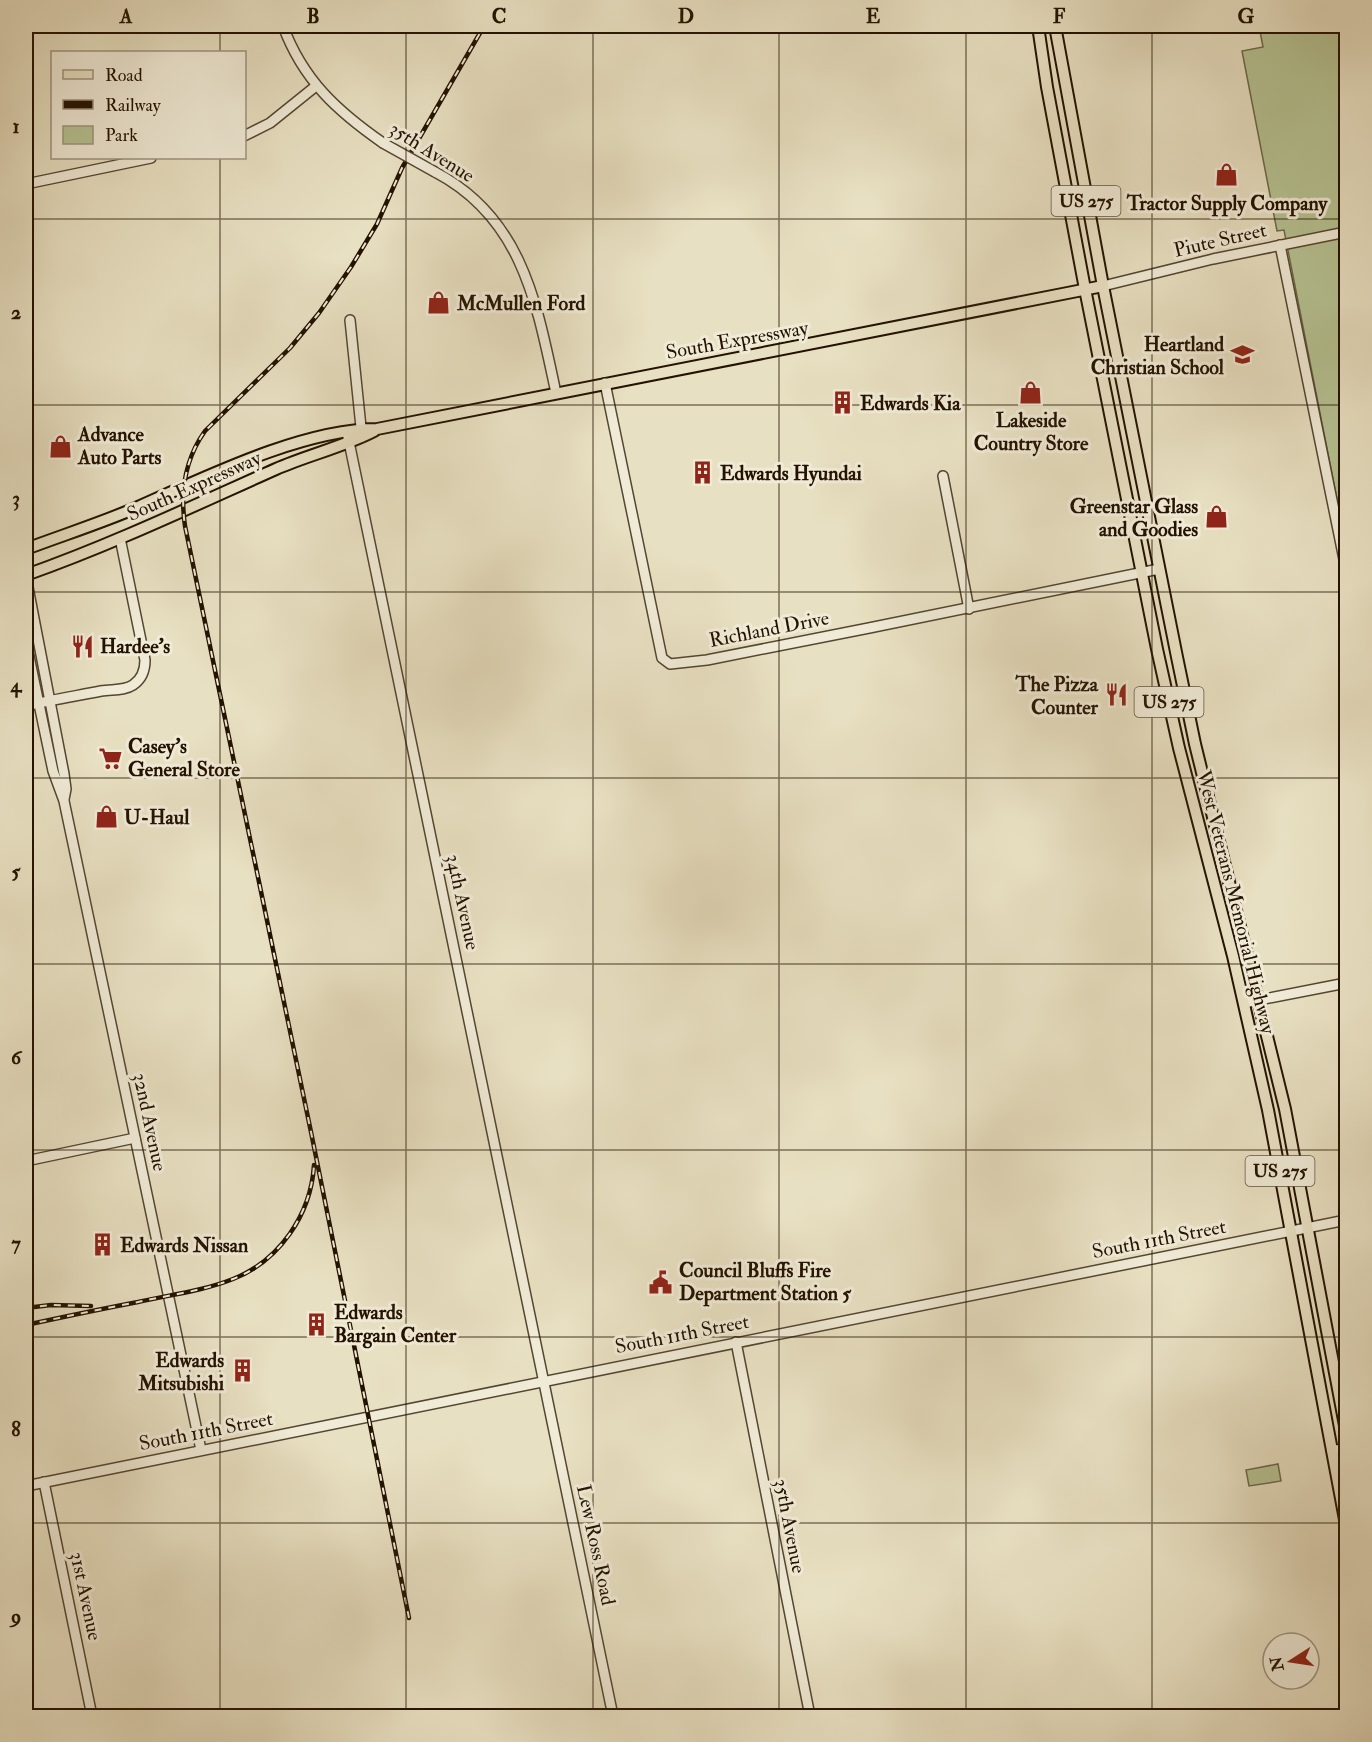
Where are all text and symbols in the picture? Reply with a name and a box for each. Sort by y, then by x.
text: A [119,4,133,29]
text: B [306,4,320,29]
text: C [492,4,506,29]
text: D [678,4,694,29]
text: E [866,4,881,29]
text: F [1053,4,1066,29]
text: G [1238,4,1255,29]
legend [51,51,246,159]
text: Road [105,64,143,87]
text: Railway [105,94,162,117]
text: 1 [12,114,20,139]
street label: 35th Avenue [385,116,479,188]
text: Park [105,124,138,147]
shop icon: Tractor Supply Company [1214,162,1240,188]
road number: US 275 [1052,186,1120,216]
place label: Tractor Supply Company [1126,191,1329,217]
street label: Piute Street [1171,217,1269,263]
shop icon: McMullen Ford [426,290,452,316]
place label: McMullen Ford [456,291,586,316]
text: 2 [11,300,21,325]
street label: South Expressway [664,315,811,366]
place label: Heartland Christian School [1091,332,1225,380]
school or university icon: Heartland Christian School [1229,342,1255,368]
shop icon: Lakeside Country Store [1018,380,1044,406]
building icon: Edwards Kia [829,390,855,416]
place label: Edwards Kia [860,391,961,416]
place label: Lakeside Country Store [974,408,1089,457]
place label: Advance Auto Parts [77,422,162,470]
shop icon: Advance Auto Parts [47,433,73,459]
street label: South Expressway [123,445,266,528]
building icon: Edwards Hyundai [689,460,715,486]
place label: Edwards Hyundai [720,461,863,487]
text: 3 [12,486,20,511]
place label: Greenstar Glass and Goodies [1070,494,1198,542]
shop icon: Greenstar Glass and Goodies [1203,504,1229,530]
street label: Richland Drive [707,605,831,653]
restaurant icon: Hardee's [69,633,95,659]
place label: Hardee's [100,634,170,659]
place label: The Pizza Counter [1015,672,1099,720]
text: 4 [10,673,23,698]
restaurant icon: The Pizza Counter [1103,682,1129,708]
road number: US 275 [1134,687,1204,717]
place label: Casey's General Store [128,734,240,782]
supermarket icon: Casey's General Store [97,745,123,771]
street label: West Veterans Memorial Highway [1191,767,1281,1038]
shop icon: U-Haul [93,804,119,830]
place label: U-Haul [124,805,190,830]
street label: 34th Avenue [441,852,485,952]
text: 5 [12,859,22,884]
text: 6 [11,1045,23,1070]
street label: 32nd Avenue [127,1070,173,1174]
road number: US 275 [1246,1156,1314,1186]
street label: South 11th Street [1090,1214,1229,1264]
text: 7 [11,1231,21,1256]
building icon: Edwards Nissan [89,1232,115,1258]
place label: Edwards Nissan [120,1233,249,1258]
place label: Council Bluffs Fire Department Station 5 [679,1258,852,1307]
public building icon: Council Bluffs Fire Department Station 5 [648,1269,674,1295]
place label: Edwards Bargain Center [334,1300,457,1349]
street label: South 11th Street [613,1309,752,1359]
building icon: Edwards Bargain Center [303,1311,329,1337]
place label: Edwards Mitsubishi [137,1348,225,1396]
building icon: Edwards Mitsubishi [229,1358,255,1384]
street label: South 11th Street [137,1406,276,1456]
text: 8 [11,1417,21,1442]
street label: 35th Avenue [769,1477,811,1575]
street label: Lew Ross Road [571,1482,621,1608]
street label: 31st Avenue [64,1549,108,1643]
text: 9 [9,1604,21,1629]
north arrow [1261,1631,1321,1691]
text: N [1266,1654,1289,1674]

